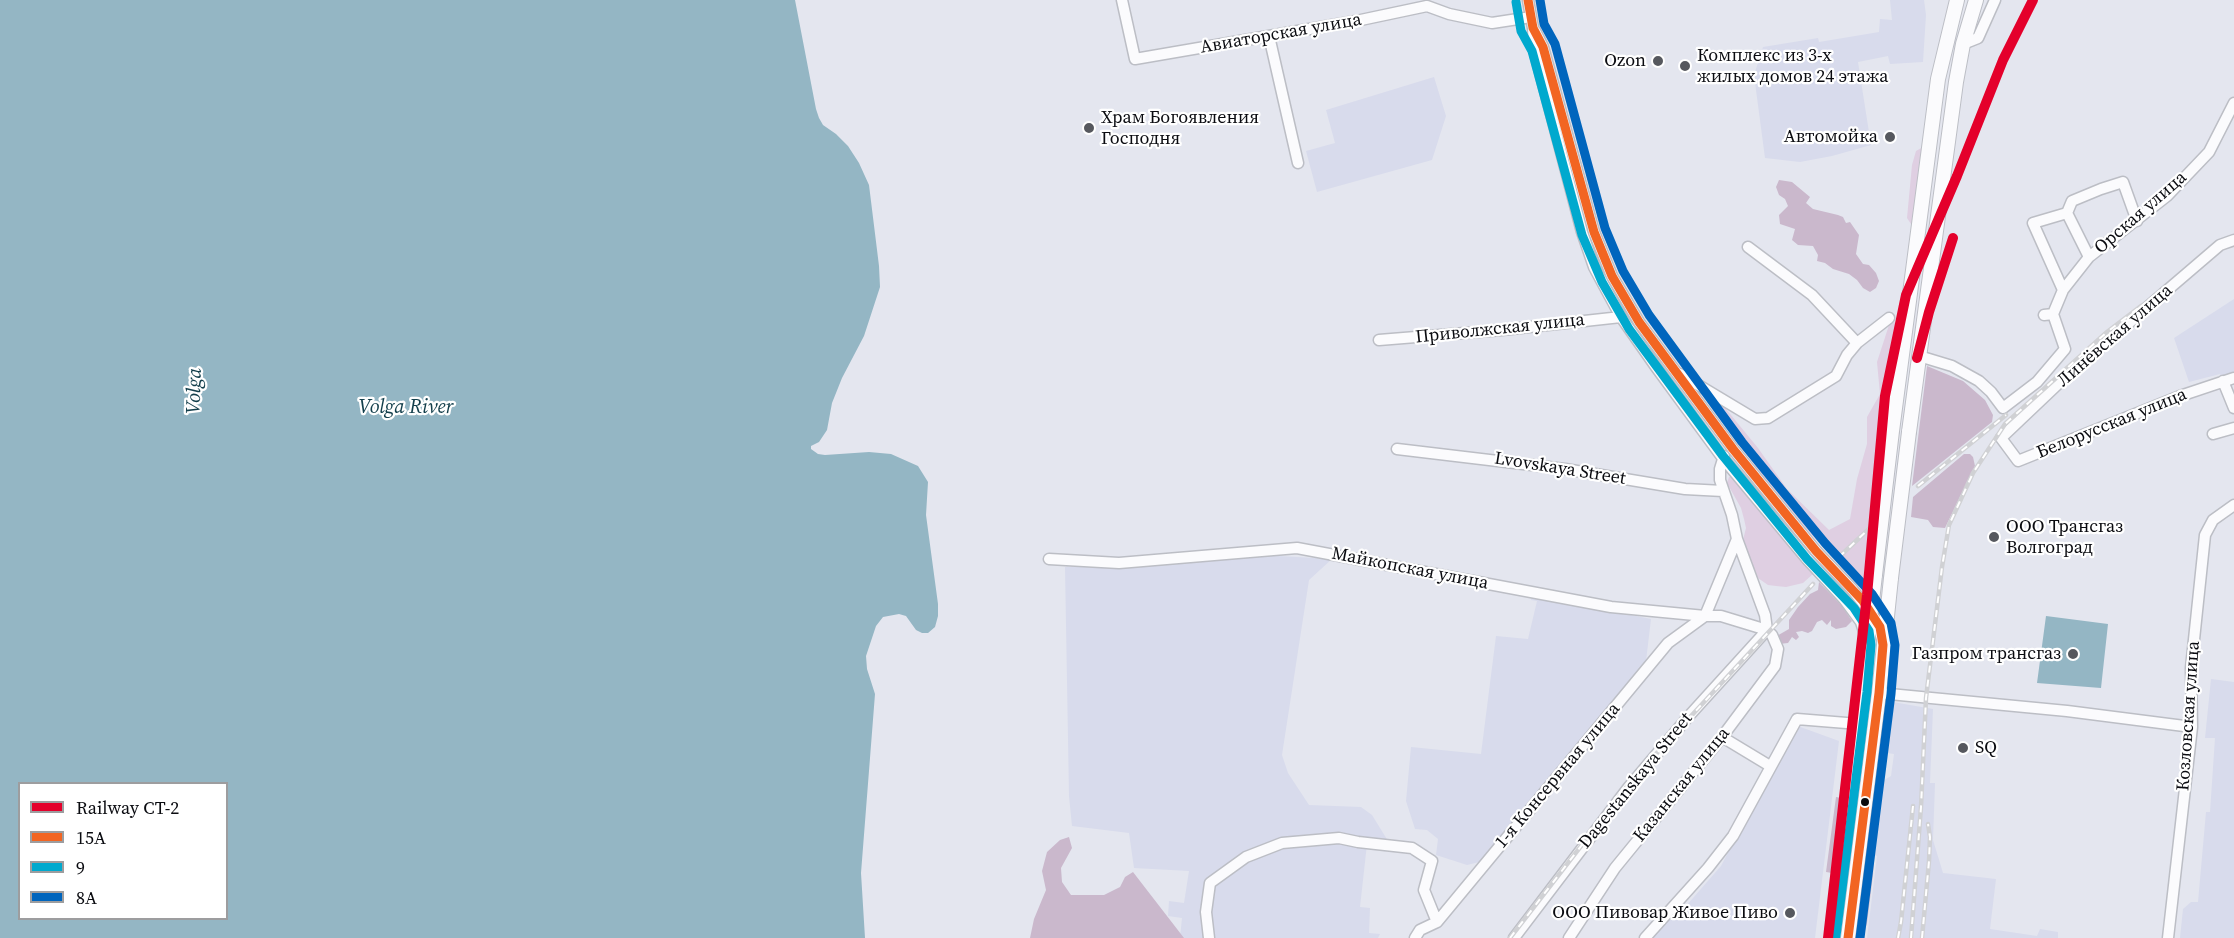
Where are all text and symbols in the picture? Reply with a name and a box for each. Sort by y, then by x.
street label: Авиаторская улица [1199,9,1363,59]
place label: Комплекс из 3-х жилых домов 24 этажа [1697,45,1888,88]
place label: Ozon [1604,50,1646,72]
marker: Ozon [1651,54,1665,68]
marker: Комплекс из 3-х жилых домов 24 этажа [1678,59,1692,73]
place label: Храм Богоявления Господня [1101,107,1259,150]
marker: Храм Богоявления Господня [1082,121,1096,135]
place label: Автомойка [1784,126,1878,148]
marker: Автомойка [1883,130,1897,144]
street label: Орская улица [2090,167,2192,259]
street label: Линёвская улица [2053,280,2177,392]
street label: Приволжская улица [1414,309,1586,349]
water label: Volga [182,368,208,414]
street label: Белорусская улица [2034,384,2190,464]
water label: Volga River [358,396,454,420]
street label: Lvovskaya Street [1493,448,1627,490]
place label: ООО Трансгаз Волгоград [2006,516,2123,558]
marker: ООО Трансгаз Волгоград [1987,530,2001,544]
street label: Майкопская улица [1330,543,1490,595]
street label: Козловская улица [2173,640,2205,792]
place label: Газпром трансгаз [1912,643,2061,665]
marker: Газпром трансгаз [2066,647,2080,661]
street label: 1-я Консервная улица [1491,699,1625,853]
street label: Dagestanskaya Street [1574,709,1698,853]
street label: Казанская улица [1629,723,1735,847]
place label: SQ [1975,737,1997,759]
marker: SQ [1956,741,1970,755]
legend [18,782,228,920]
text: Railway СТ-2 [76,795,179,820]
unlabelled marker [1859,796,1871,808]
text: 15А [76,825,106,850]
text: 9 [76,855,85,880]
text: 8А [76,885,97,910]
place label: ООО Пивовар Живое Пиво [1552,902,1778,924]
marker: ООО Пивовар Живое Пиво [1783,906,1797,920]

